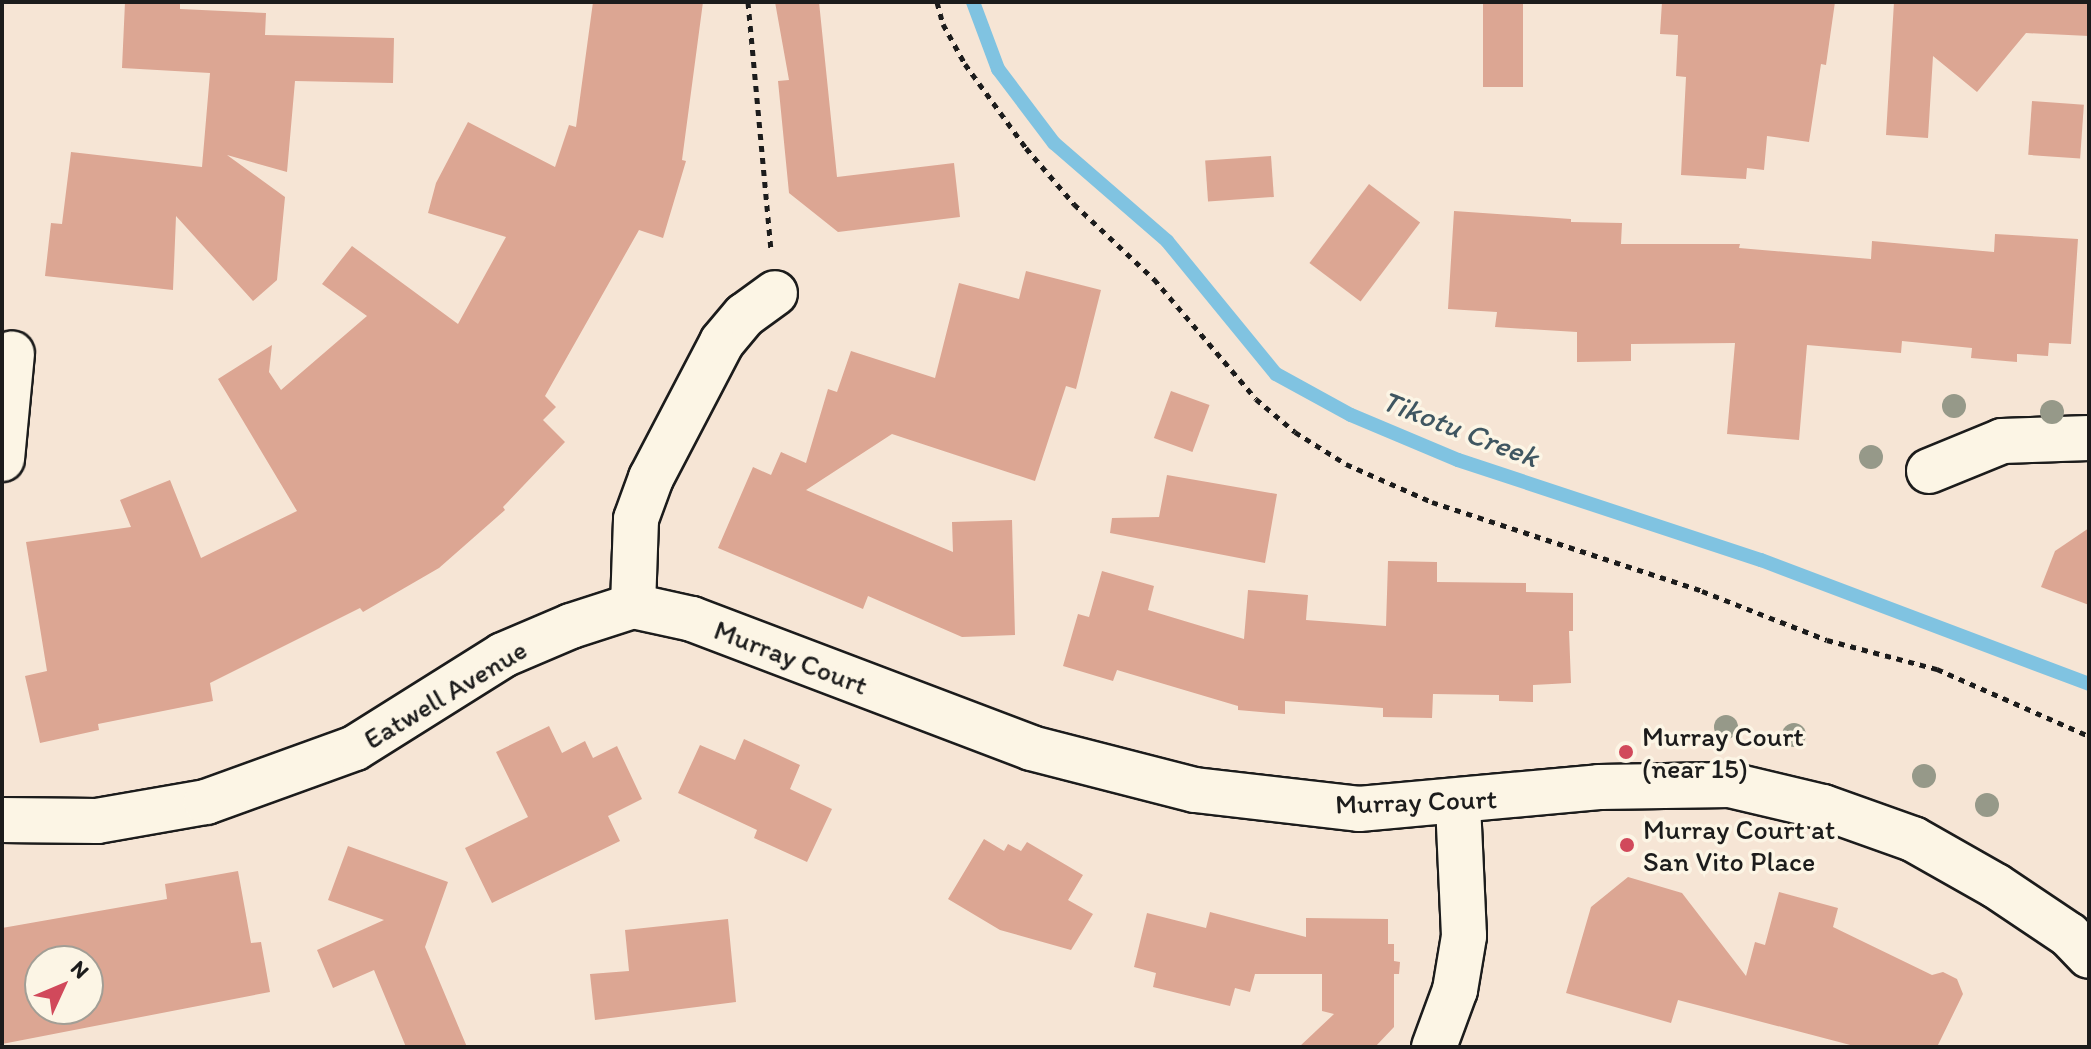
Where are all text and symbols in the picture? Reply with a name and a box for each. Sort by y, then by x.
water label: Tikotu Creek [1377,383,1543,475]
street label: Murray Court [709,612,873,702]
street label: Eatwell Avenue [358,633,532,755]
place label: Murray Court (near 15) [1642,719,1804,785]
marker: Murray Court (near 15) [1617,743,1635,761]
street label: Murray Court [1335,781,1497,821]
place label: Murray Court at San Vito Place [1643,812,1836,878]
marker: Murray Court at San Vito Place [1618,836,1636,854]
north arrow [24,945,104,1025]
text: N [65,955,95,984]

